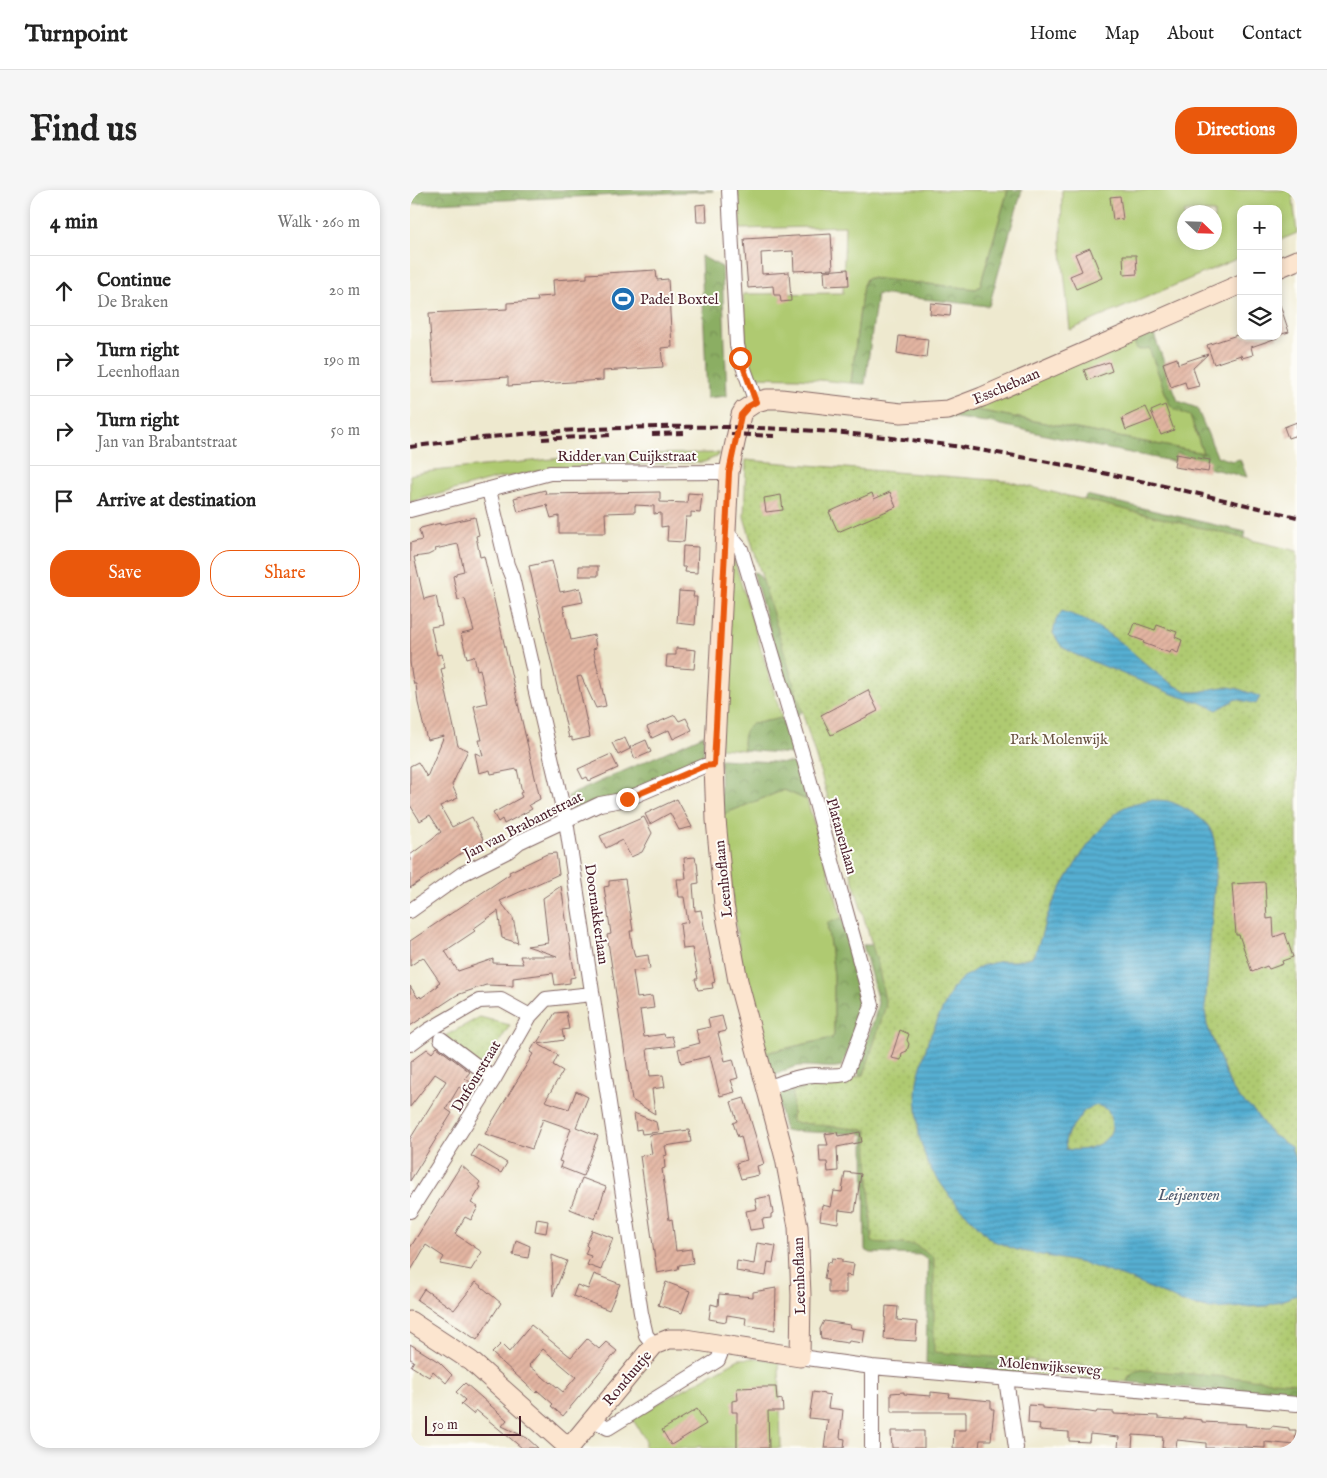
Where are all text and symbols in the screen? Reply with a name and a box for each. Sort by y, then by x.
text: Turnpoint [25,19,128,50]
text: Home [1030,23,1077,46]
text: Map [1105,23,1139,46]
text: About [1167,23,1214,46]
text: Contact [1242,23,1302,46]
button: Directions [1175,107,1297,154]
text: Find us [30,108,137,153]
north arrow [1177,205,1222,250]
map controls [1237,205,1282,340]
button: + [1237,205,1282,250]
text: 4 min [50,209,98,236]
text: Walk · 260 m [277,213,360,233]
button: − [1237,250,1282,295]
text: Continue [97,269,171,293]
icon: ahead [50,277,78,305]
text: 20 m [329,281,360,301]
sports icon: Padel Boxtel [610,286,636,312]
place label: Padel Boxtel [640,290,720,309]
text: De Braken [97,293,168,313]
button: layers [1237,295,1282,340]
text: Turn right [97,339,179,363]
icon: right [50,347,78,375]
route start [729,347,752,370]
text: 190 m [323,351,360,371]
text: Leenhoflaan [97,363,180,383]
street label: Esschebaan [970,364,1043,409]
text: Turn right [97,409,179,433]
icon: right [50,417,78,445]
text: 50 m [331,421,360,441]
text: Jan van Brabantstraat [97,433,237,453]
street label: Ridder van Cuijkstraat [557,447,697,466]
icon: arrive [50,487,78,515]
text: Arrive at destination [97,489,256,513]
button: Save [50,550,200,597]
button: Share [210,550,360,597]
park label: Park Molenwijk [1010,730,1109,749]
street label: Jan van Brabantstraat [459,787,586,865]
route end [616,788,639,811]
street label: Platanenlaan [822,796,862,877]
street label: Leenhoflaan [710,839,737,919]
street label: Doornakkerlaan [580,862,613,966]
street label: Dufourstraat [448,1037,505,1116]
water label: Leijsenven [1157,1186,1220,1206]
street label: Leenhoflaan [789,1237,810,1315]
street label: Ronduutje [599,1347,656,1410]
street label: Molenwijkseweg [998,1353,1103,1381]
scale bar [425,1413,521,1436]
text: 50 m [432,1416,458,1434]

